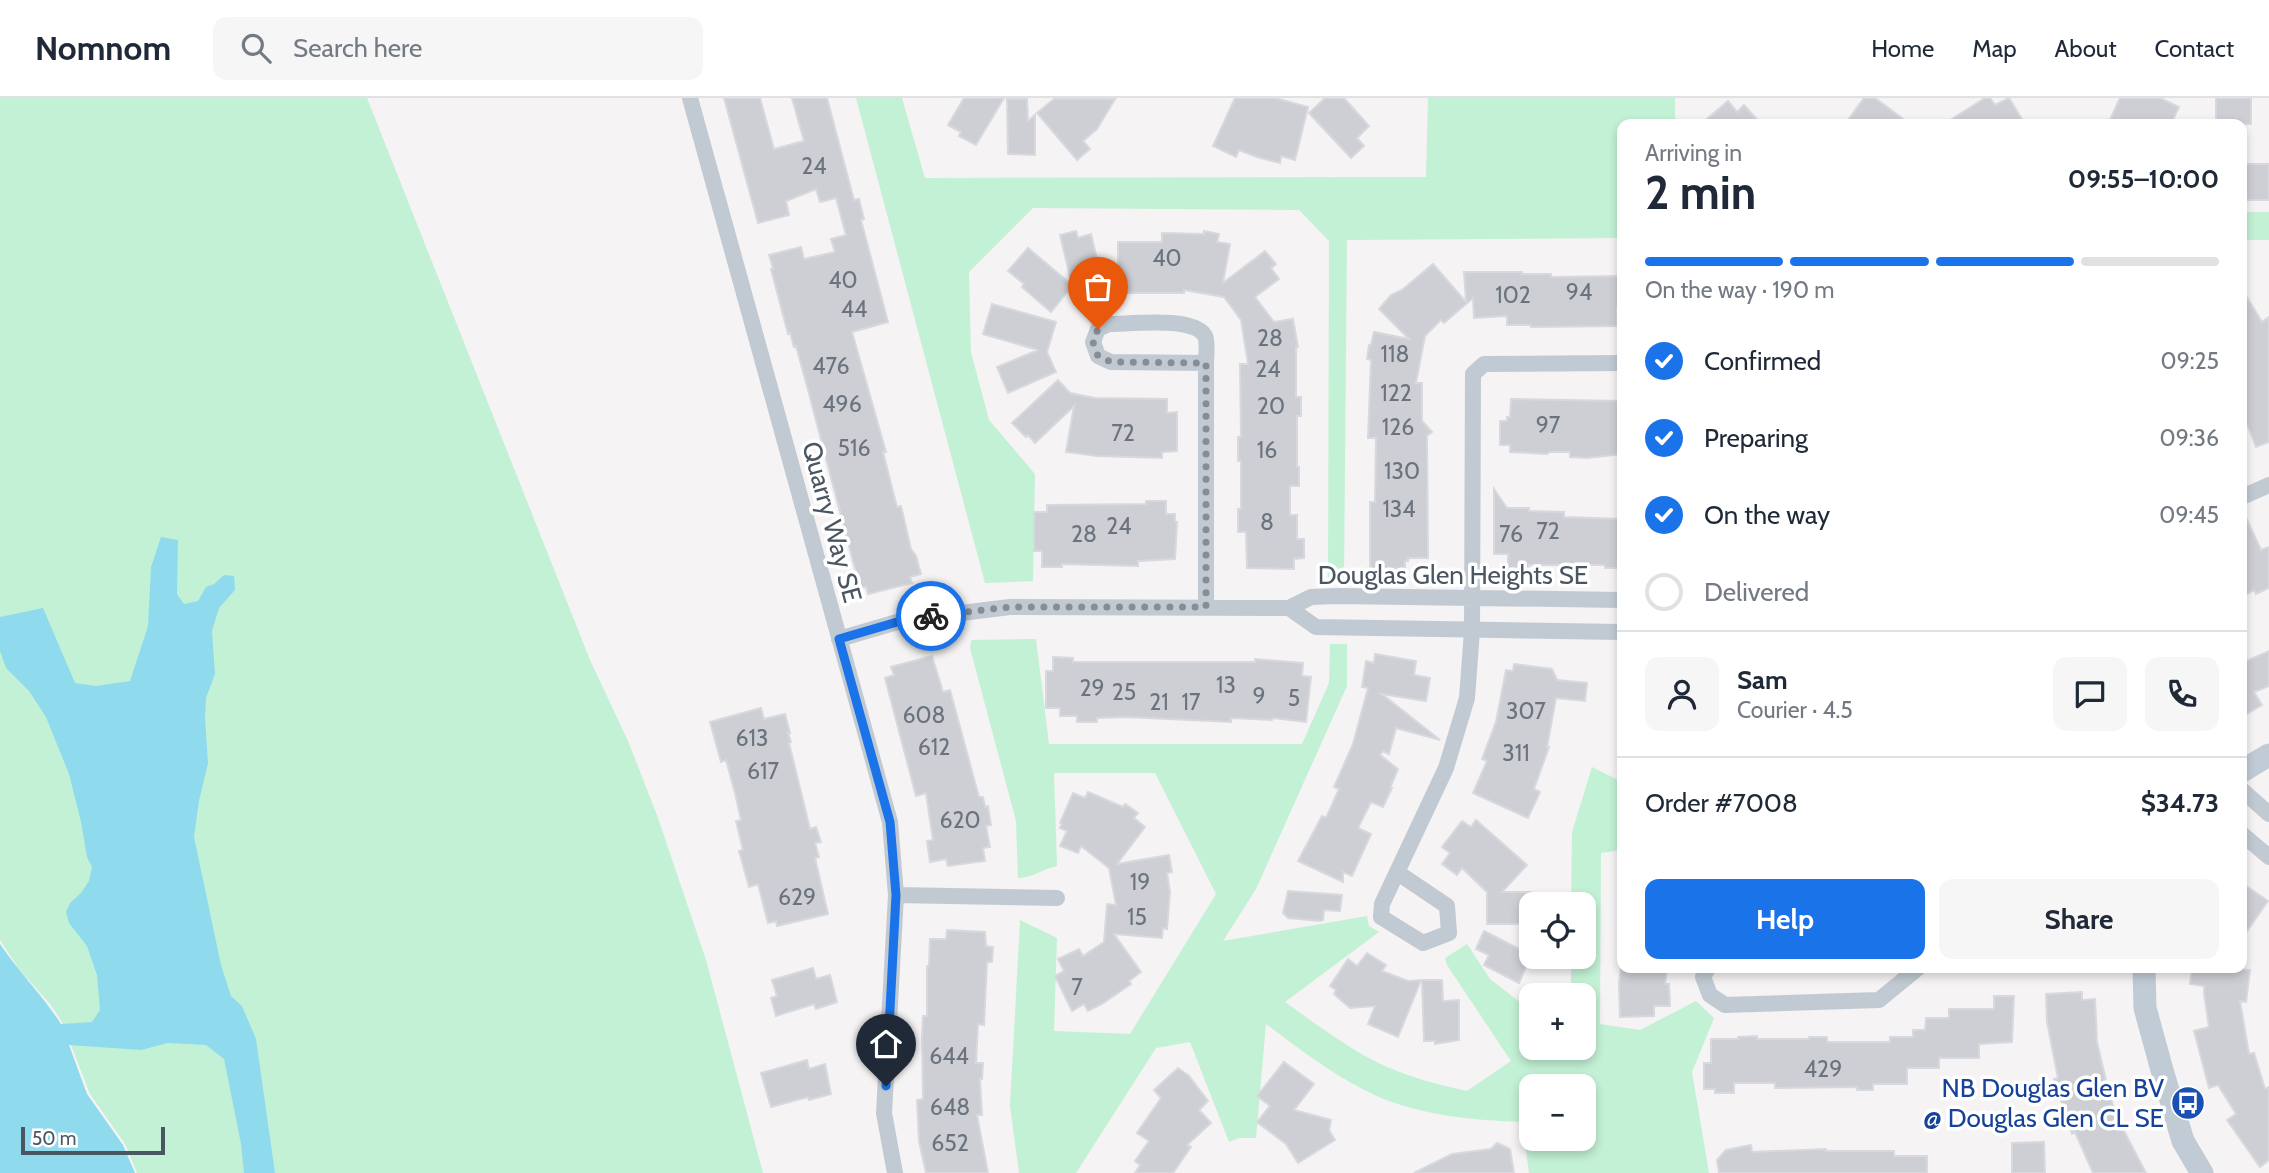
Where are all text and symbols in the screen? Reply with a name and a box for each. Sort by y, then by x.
search box [213,17,703,80]
text: Nomnom [35,28,171,68]
icon: search [237,29,275,67]
text: Search here [293,32,422,64]
text: Home [1871,34,1934,63]
text: Map [1972,34,2017,63]
text: About [2055,34,2117,63]
text: Contact [2155,34,2234,63]
text: Arriving in [1645,139,1742,167]
house number: 24 [801,152,827,180]
text: 09:55–10:00 [2068,163,2219,195]
text: 2 min [1645,165,1756,221]
house number: 40 [1152,244,1182,272]
pin [1068,257,1128,329]
house number: 40 [828,266,858,294]
icon: bag [1079,268,1117,306]
text: On the way · 190 m [1645,276,1834,304]
house number: 94 [1566,278,1592,306]
house number: 102 [1495,281,1531,309]
house number: 44 [841,295,867,323]
house number: 28 [1257,324,1283,352]
house number: 118 [1381,340,1409,368]
icon: check [1645,342,1683,380]
text: Confirmed [1704,345,1821,377]
text: 09:25 [2161,347,2219,375]
house number: 476 [812,352,850,380]
house number: 24 [1255,355,1281,383]
house number: 122 [1380,379,1412,407]
house number: 496 [822,390,862,418]
house number: 20 [1257,392,1285,420]
house number: 97 [1536,411,1561,439]
house number: 126 [1382,413,1414,441]
house number: 72 [1111,419,1135,447]
icon: check [1645,419,1683,457]
text: Preparing [1704,422,1808,454]
text: 09:36 [2160,424,2219,452]
house number: 516 [837,434,871,462]
house number: 16 [1257,436,1277,464]
street label: Quarry Way SE [795,438,869,606]
house number: 130 [1384,457,1420,485]
house number: 134 [1382,495,1416,523]
icon: check [1645,496,1683,534]
text: On the way [1704,499,1830,531]
text: 09:45 [2159,501,2219,529]
house number: 8 [1260,508,1274,536]
house number: 24 [1106,512,1132,540]
house number: 72 [1536,517,1560,545]
house number: 28 [1071,520,1097,548]
house number: 76 [1499,520,1523,548]
street label: Douglas Glen Heights SE [1318,559,1588,591]
text: Delivered [1704,576,1809,608]
courier [896,581,966,651]
icon: bike [912,597,950,635]
button: person [1645,657,1719,731]
button: chat [2053,657,2127,731]
button: phone [2145,657,2219,731]
text: Sam [1737,664,1788,696]
house number: 13 [1216,671,1236,699]
house number: 29 [1079,674,1105,702]
house number: 25 [1112,678,1136,706]
house number: 9 [1252,682,1266,710]
house number: 5 [1288,684,1300,712]
house number: 21 [1149,688,1169,716]
house number: 17 [1181,688,1201,716]
text: Courier · 4.5 [1737,696,1853,724]
house number: 307 [1506,697,1546,725]
house number: 608 [902,701,946,729]
house number: 613 [736,724,768,752]
house number: 612 [918,733,950,761]
house number: 311 [1502,739,1530,767]
house number: 617 [747,757,779,785]
text: Order #7008 [1645,787,1798,819]
text: $34.73 [2141,787,2219,819]
house number: 620 [939,806,981,834]
house number: 19 [1130,868,1150,896]
button: Help [1645,879,1925,959]
button: Share [1939,879,2219,959]
house number: 629 [778,883,816,911]
map controls [1519,892,1596,1151]
button: locate [1519,892,1596,969]
house number: 15 [1127,903,1147,931]
house number: 7 [1071,973,1083,1001]
button: + [1519,983,1596,1060]
pin [856,1014,916,1086]
icon: home [867,1025,905,1063]
house number: 644 [929,1042,969,1070]
house number: 429 [1804,1055,1842,1083]
place label: NB Douglas Glen BV @ Douglas Glen CL SE [1923,1072,2164,1134]
button: − [1519,1074,1596,1151]
bus stop icon: NB Douglas Glen BV @ Douglas Glen CL SE [2169,1084,2207,1122]
house number: 648 [930,1093,970,1121]
scale bar [21,1124,164,1156]
text: 50 m [32,1127,76,1150]
house number: 652 [931,1129,969,1157]

